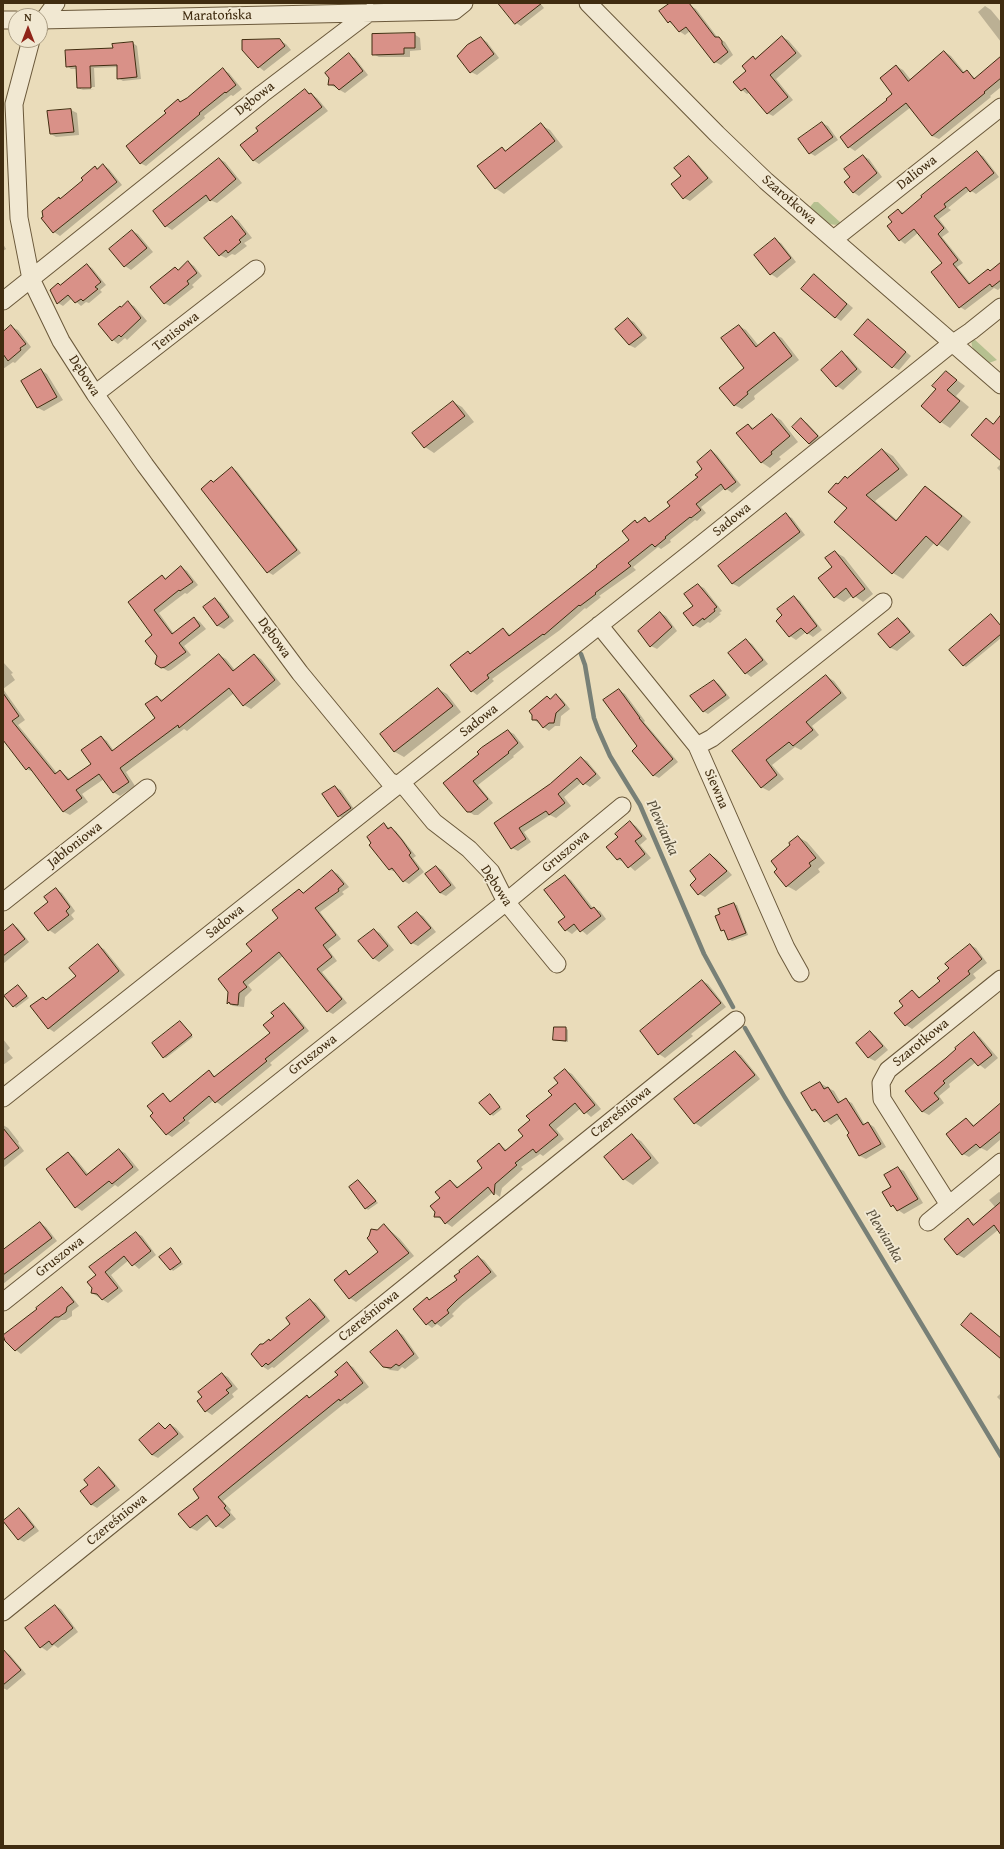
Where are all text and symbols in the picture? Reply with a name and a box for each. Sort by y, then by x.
street label: Maratońska [182,7,252,25]
north arrow [8,8,48,48]
text: N [24,9,32,25]
street label: Dębowa [232,78,278,120]
street label: Daliowa [894,152,940,194]
street label: Szarotkowa [758,172,820,228]
street label: Tenisowa [149,309,203,355]
street label: Dębowa [65,352,103,400]
street label: Sadowa [710,500,754,540]
street label: Dębowa [254,615,294,661]
street label: Sadowa [456,701,502,741]
street label: Siewna [700,767,732,811]
water label: Plewianka [642,797,682,859]
street label: Jabłoniowa [44,818,106,872]
street label: Gruszowa [539,827,593,877]
street label: Dębowa [477,862,515,910]
street label: Sadowa [203,902,247,942]
street label: Szarotkowa [890,1015,952,1071]
street label: Gruszowa [286,1031,340,1079]
street label: Czereśniowa [587,1082,655,1142]
water label: Plewianka [861,1206,907,1266]
street label: Gruszowa [33,1233,87,1281]
street label: Czereśniowa [335,1286,403,1346]
street label: Czereśniowa [83,1490,151,1550]

